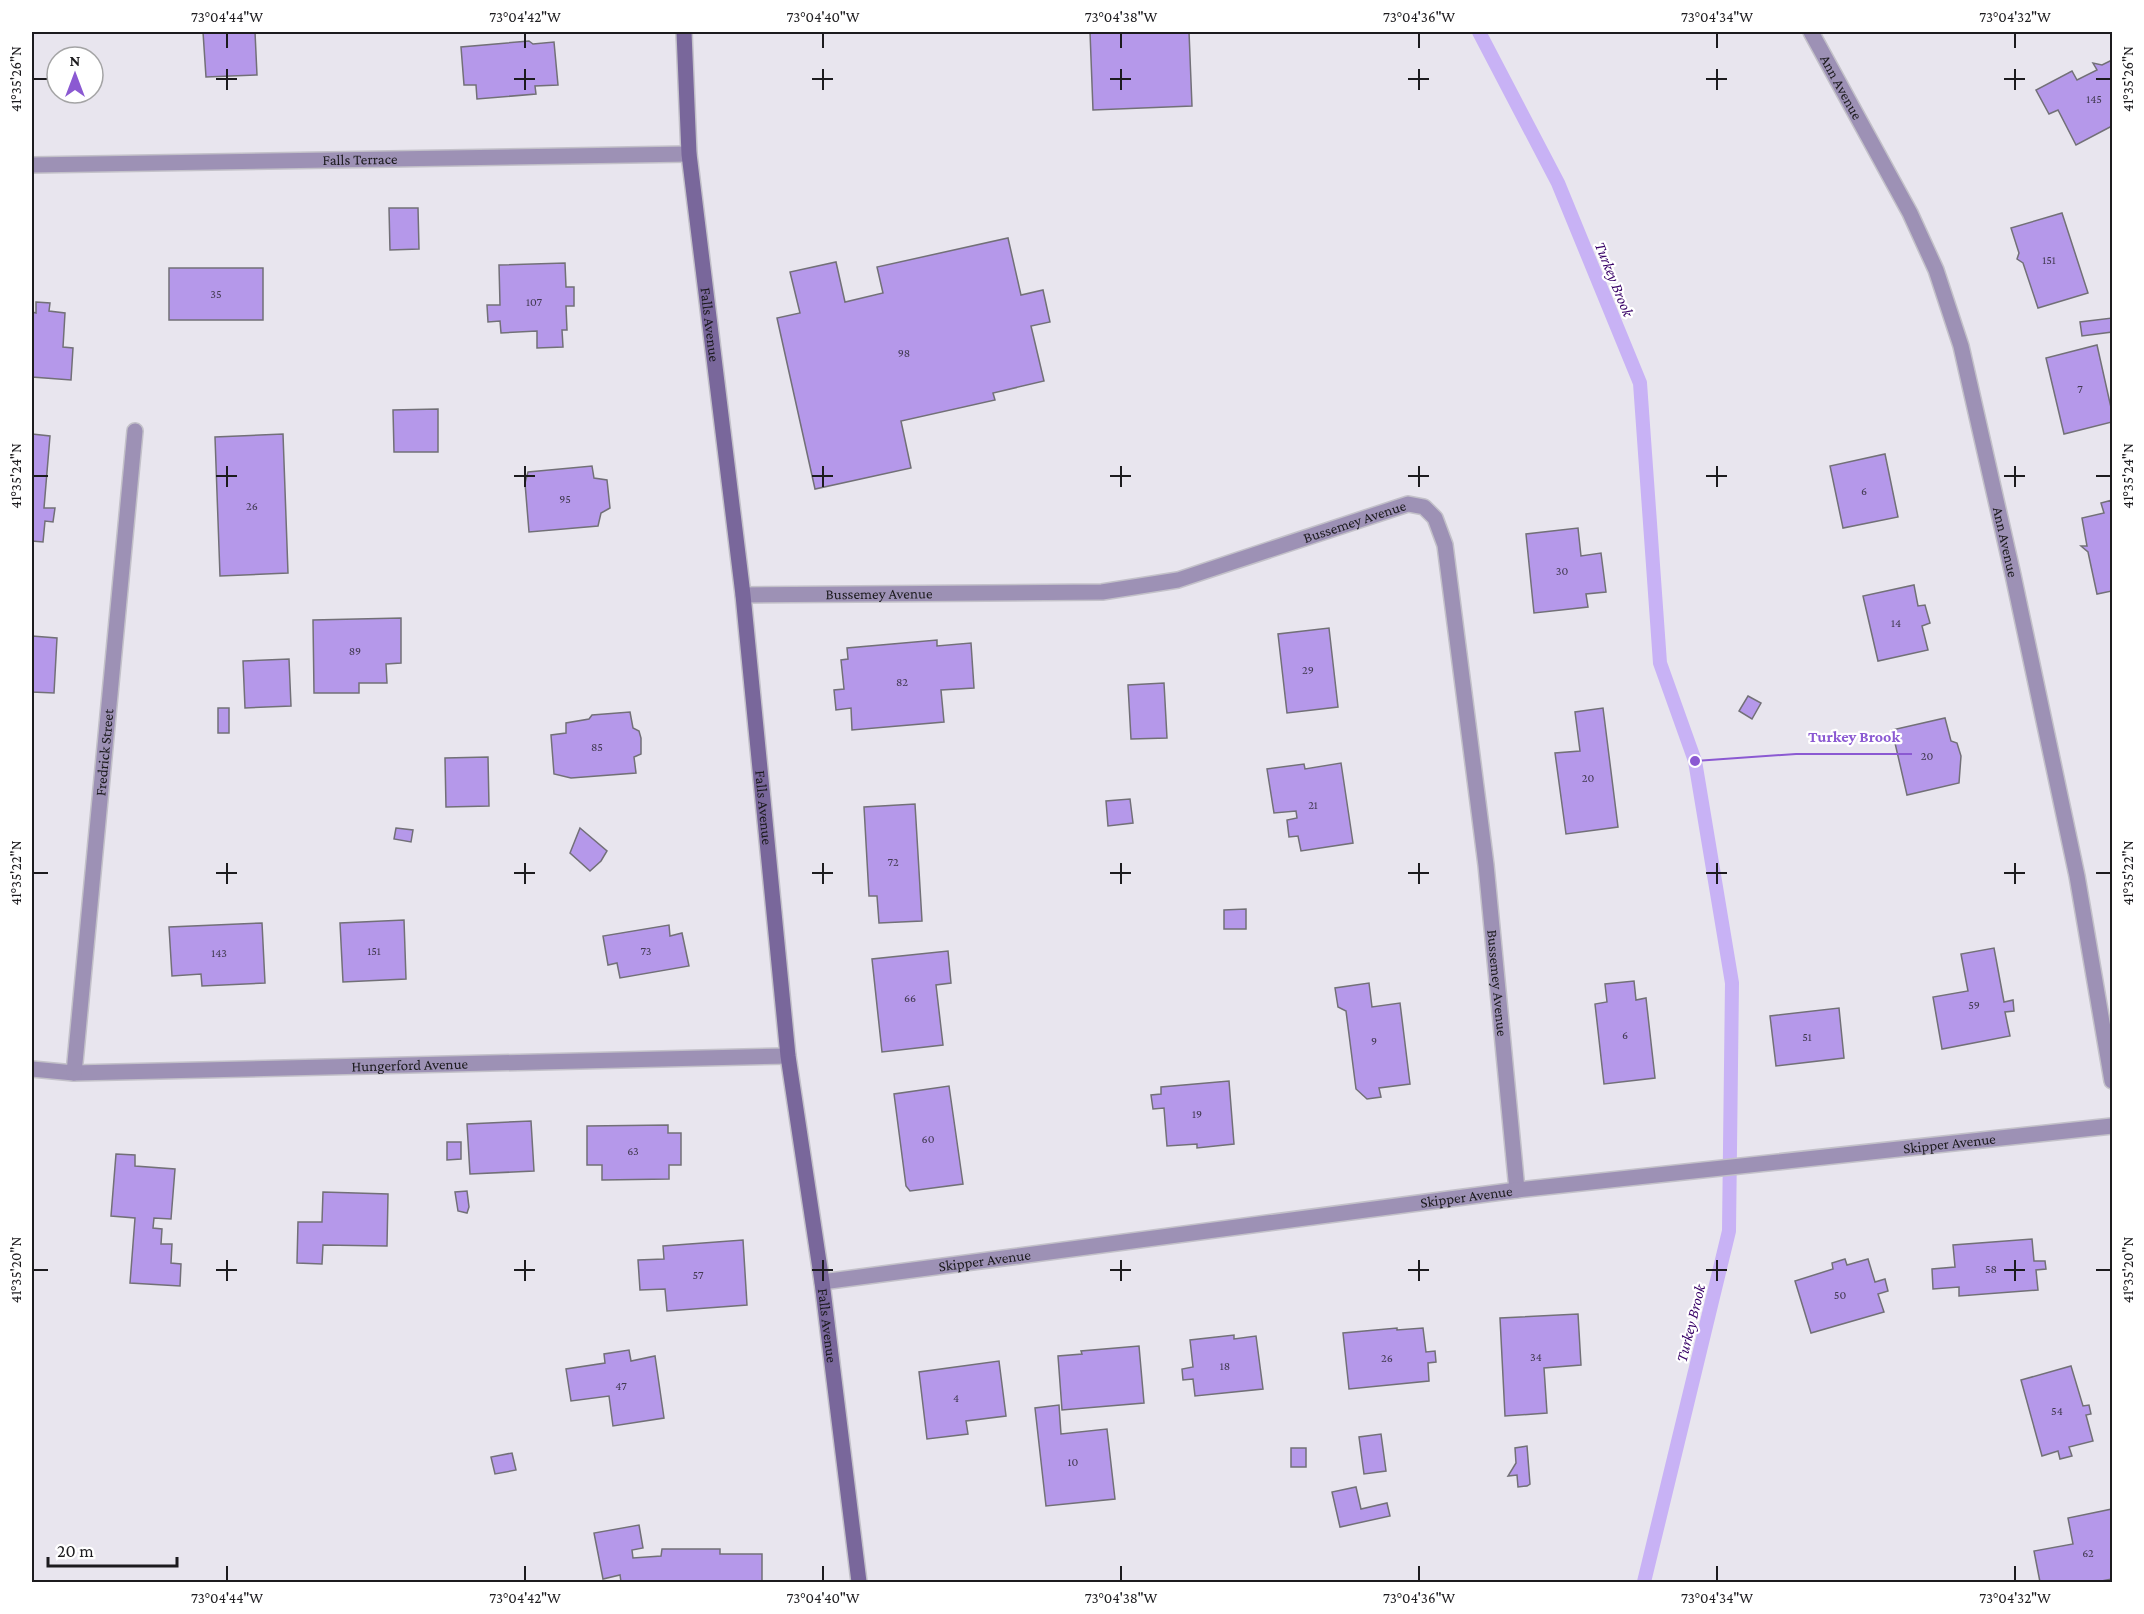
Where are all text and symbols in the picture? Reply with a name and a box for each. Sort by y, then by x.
text: 73°04'44"W [191,9,263,25]
text: 73°04'42"W [489,9,561,25]
text: 73°04'40"W [787,9,860,25]
text: 73°04'38"W [1085,9,1158,25]
text: 73°04'36"W [1383,9,1455,25]
text: 73°04'34"W [1681,9,1753,25]
text: 73°04'32"W [1979,9,2051,25]
north arrow [45,45,105,105]
text: 41°35'26"N [8,46,24,112]
text: 41°35'26"N [2120,46,2136,112]
text: N [70,52,81,69]
street label: Ann Avenue [1817,52,1866,123]
house number: 145 [2086,92,2102,106]
street label: Falls Terrace [322,151,398,168]
water label: Turkey Brook [1591,239,1638,320]
house number: 151 [2042,253,2056,267]
house number: 35 [210,287,222,301]
street label: Falls Avenue [697,287,722,363]
house number: 107 [526,295,542,309]
house number: 98 [898,346,910,360]
house number: 7 [2077,382,2083,396]
text: 41°35'24"N [8,443,24,509]
text: 41°35'24"N [2120,443,2136,509]
house number: 6 [1861,484,1867,498]
house number: 95 [559,492,571,506]
street label: Bussemey Avenue [1301,497,1408,546]
house number: 26 [246,499,258,513]
street label: Ann Avenue [1990,505,2021,579]
house number: 30 [1556,564,1568,578]
street label: Bussemey Avenue [825,585,933,603]
house number: 14 [1891,616,1901,630]
house number: 89 [349,644,361,658]
house number: 29 [1302,663,1314,677]
house number: 82 [896,675,908,689]
street label: Fredrick Street [92,707,117,797]
callout: Turkey Brook [1796,720,1912,754]
text: Turkey Brook [1808,728,1900,745]
house number: 85 [591,740,603,754]
house number: 20 [1921,749,1933,763]
street label: Falls Avenue [752,770,775,846]
house number: 20 [1582,771,1594,785]
house number: 21 [1308,798,1318,812]
text: 41°35'22"N [8,840,24,906]
text: 41°35'22"N [2120,840,2136,906]
house number: 72 [887,855,899,869]
street label: Bussemey Avenue [1484,929,1510,1038]
house number: 151 [367,944,381,958]
house number: 73 [640,944,652,958]
house number: 143 [211,946,227,960]
house number: 66 [904,991,916,1005]
house number: 59 [1968,998,1980,1012]
house number: 6 [1622,1028,1628,1042]
house number: 51 [1802,1030,1812,1044]
house number: 9 [1371,1034,1377,1048]
street label: Hungerford Avenue [351,1056,469,1075]
house number: 19 [1192,1107,1202,1121]
street label: Skipper Avenue [1902,1131,1997,1156]
house number: 60 [922,1132,935,1146]
house number: 63 [627,1144,639,1158]
street label: Skipper Avenue [1419,1183,1514,1211]
text: 41°35'20"N [8,1237,24,1303]
text: 41°35'20"N [2120,1237,2136,1303]
street label: Skipper Avenue [938,1246,1032,1275]
house number: 58 [1985,1262,1997,1276]
house number: 57 [693,1268,704,1282]
water label: Turkey Brook [1673,1282,1710,1364]
street label: Falls Avenue [815,1287,840,1364]
house number: 50 [1834,1288,1846,1302]
house number: 34 [1530,1350,1542,1364]
house number: 26 [1381,1351,1393,1365]
house number: 18 [1220,1359,1230,1373]
house number: 47 [615,1379,627,1393]
house number: 4 [953,1391,959,1405]
house number: 54 [2051,1404,2063,1418]
house number: 10 [1068,1455,1079,1469]
scale bar [48,1530,177,1568]
text: 20 m [57,1541,94,1561]
house number: 62 [2082,1546,2094,1560]
text: 73°04'44"W [191,1590,263,1606]
text: 73°04'42"W [489,1590,561,1606]
text: 73°04'40"W [787,1590,860,1606]
text: 73°04'38"W [1085,1590,1158,1606]
text: 73°04'36"W [1383,1590,1455,1606]
text: 73°04'34"W [1681,1590,1753,1606]
text: 73°04'32"W [1979,1590,2051,1606]

